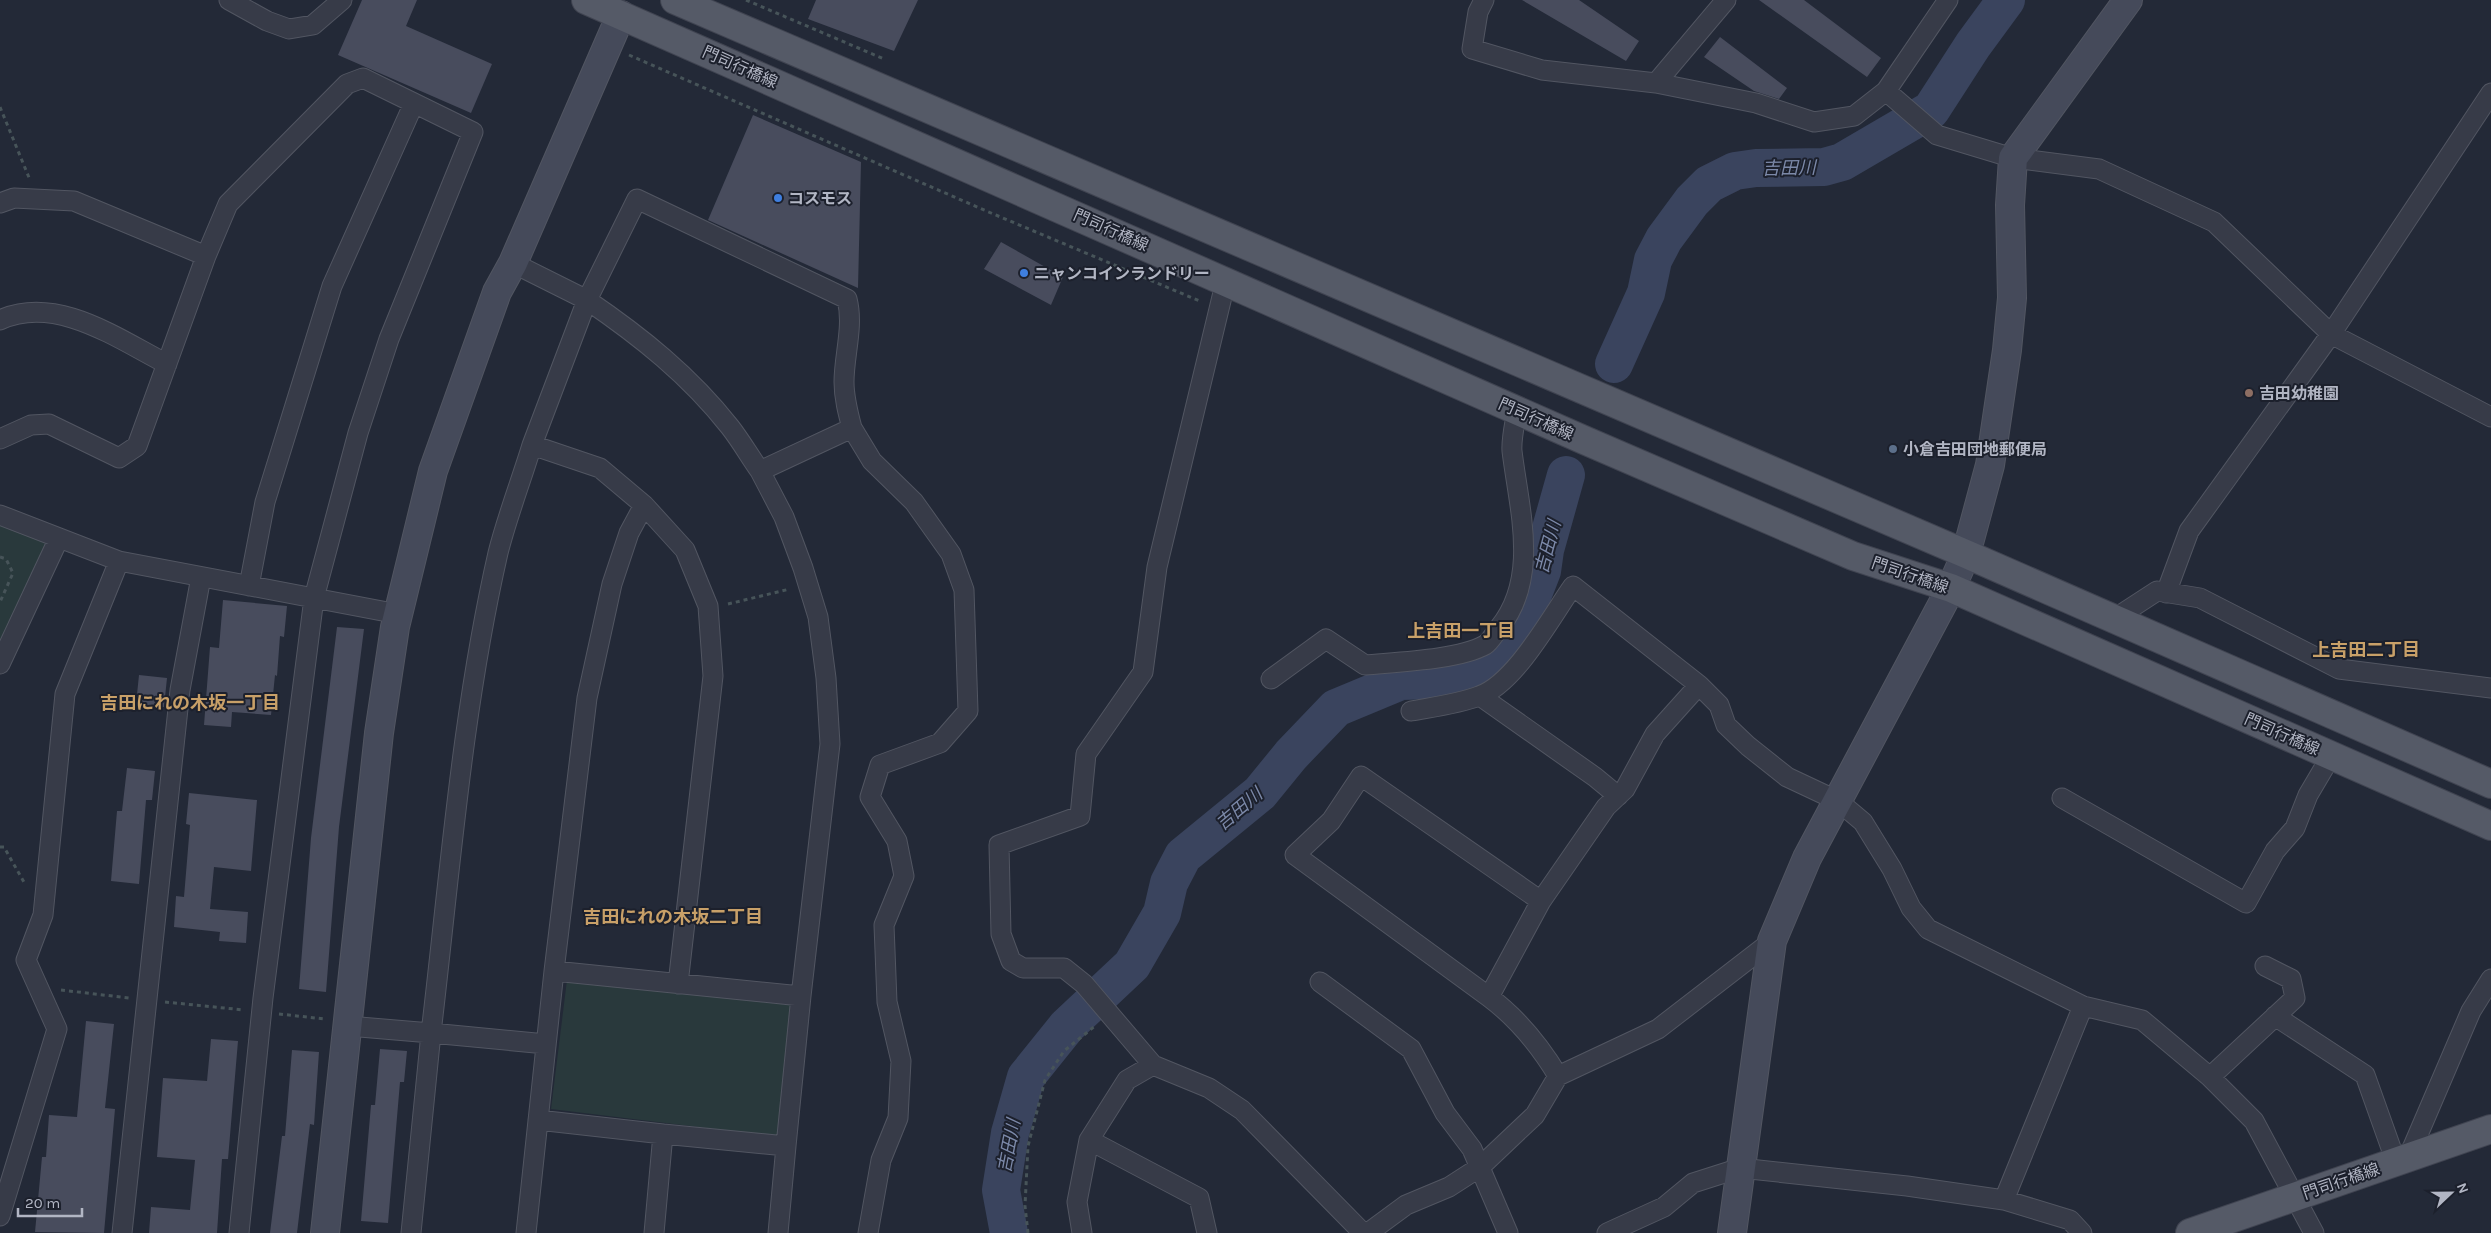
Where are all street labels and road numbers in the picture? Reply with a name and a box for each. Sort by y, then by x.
street label: 門司行橋線 [700,42,780,92]
street label: 門司行橋線 [1071,205,1151,255]
street label: 門司行橋線 [1496,394,1576,444]
street label: 門司行橋線 [1869,553,1951,597]
street label: 門司行橋線 [2242,709,2322,759]
street label: 門司行橋線 [2300,1159,2382,1203]

